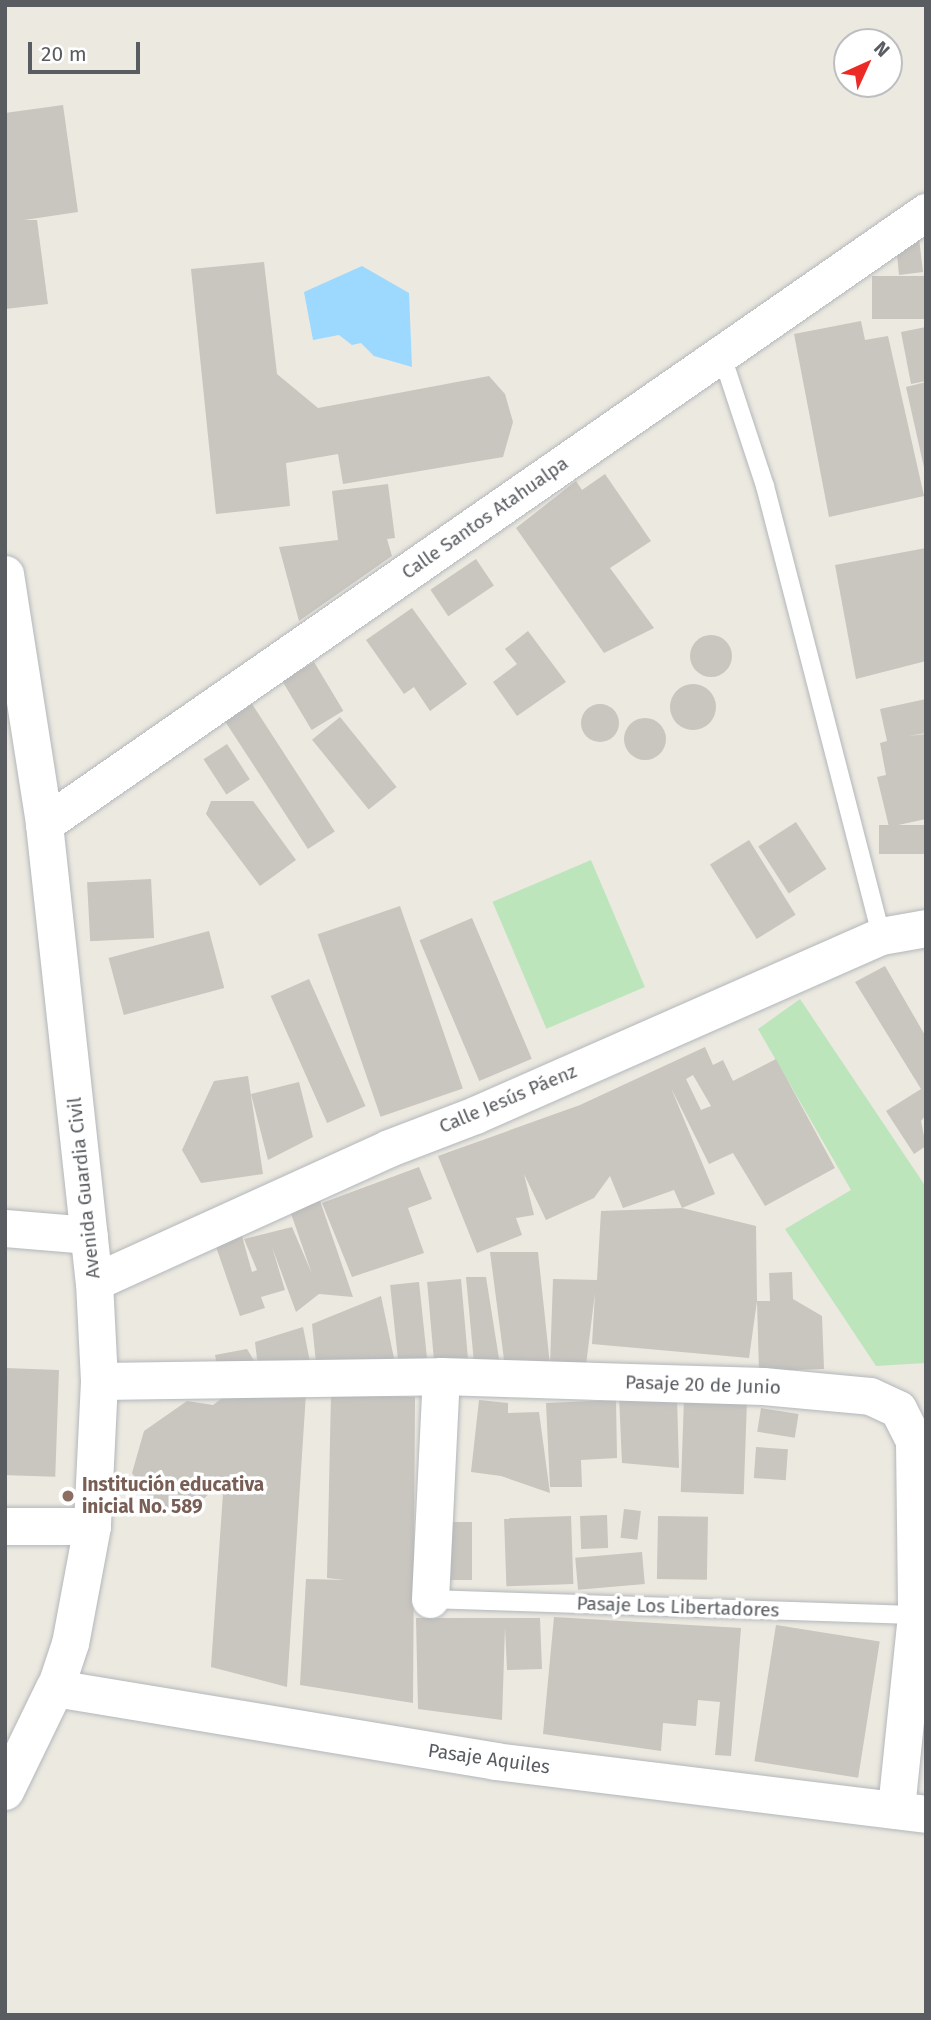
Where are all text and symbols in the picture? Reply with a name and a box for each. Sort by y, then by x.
scale bar [32,28,144,72]
north arrow [833,28,903,98]
text: N [869,37,894,62]
text: 20 m [41,41,87,67]
street label: Calle Santos Atahualpa [397,452,573,584]
street label: Calle Jesús Páenz [436,1060,580,1138]
street label: Avenida Guardia Civil [63,1096,105,1280]
street label: Pasaje 20 de Junio [625,1371,781,1399]
place label: Institución educativa inicial No. 589 [82,1474,264,1518]
marker: Institución educativa inicial No. 589 [60,1488,76,1504]
street label: Pasaje Los Libertadores [576,1592,780,1622]
street label: Pasaje Aquiles [426,1739,552,1779]

